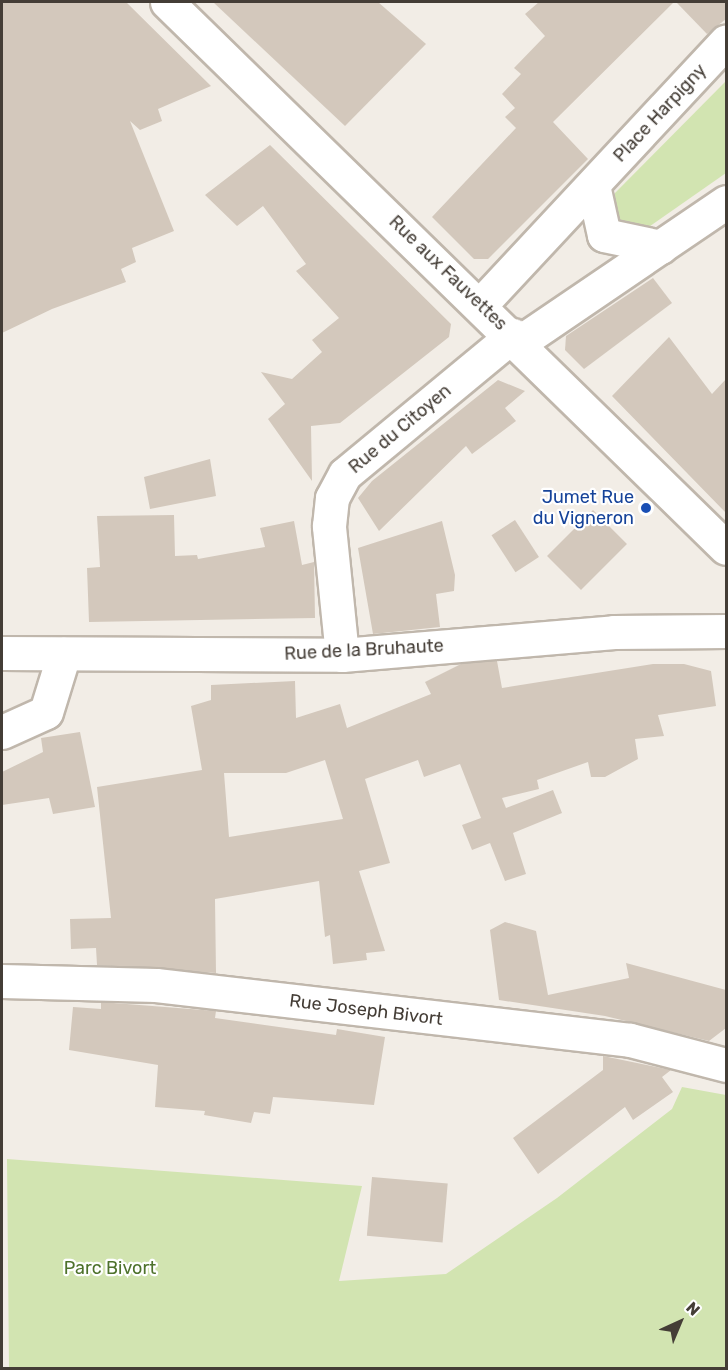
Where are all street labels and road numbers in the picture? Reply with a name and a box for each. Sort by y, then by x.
street label: Place Harpigny [609,59,711,167]
street label: Rue aux Fauvettes [384,211,512,335]
street label: Rue du Citoyen [344,380,456,478]
street label: Rue de la Bruhaute [284,635,444,665]
street label: Rue Joseph Bivort [288,990,444,1030]

